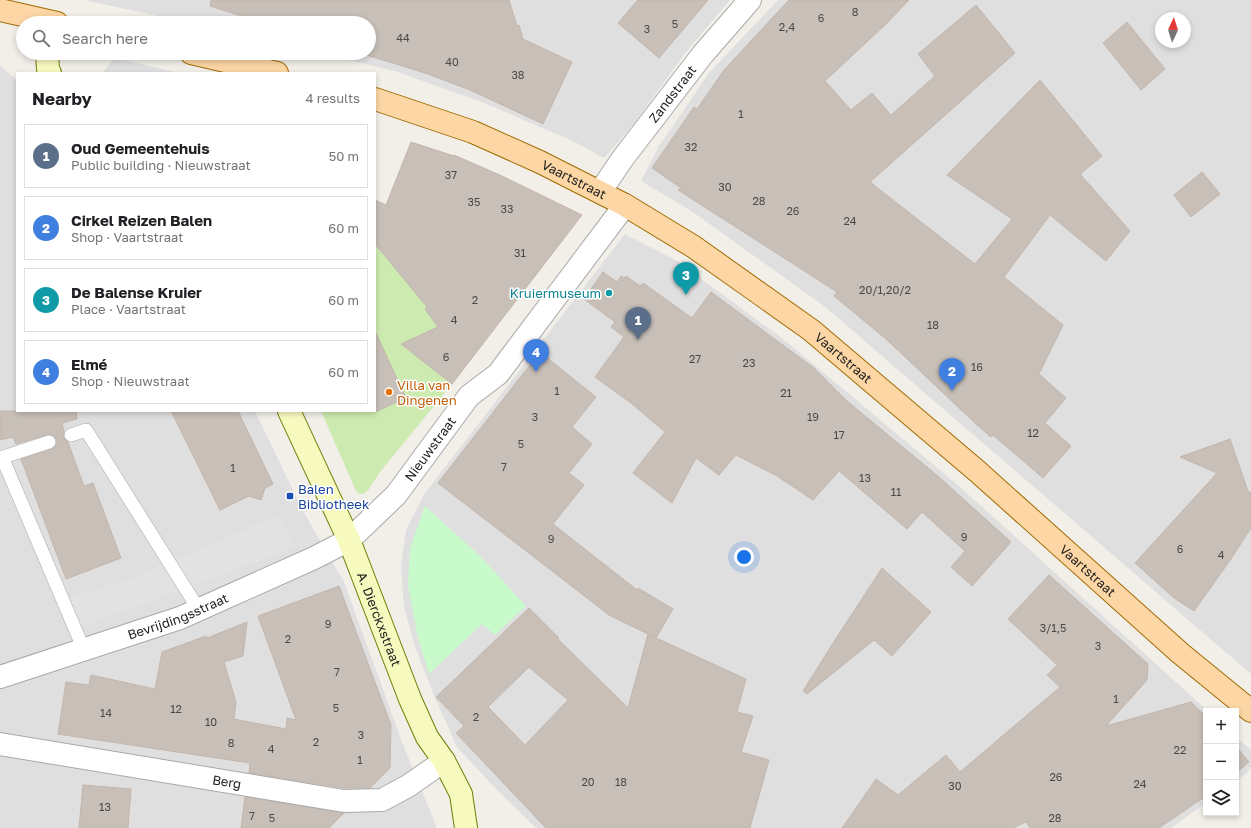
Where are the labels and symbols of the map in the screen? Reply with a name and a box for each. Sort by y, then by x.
house number: 8 [852,5,859,18]
house number: 6 [818,11,825,24]
north arrow [1155,12,1191,48]
house number: 5 [672,17,678,30]
house number: 2,4 [779,20,795,33]
house number: 3 [644,22,650,35]
house number: 44 [396,31,410,44]
house number: 40 [445,55,459,68]
street label: Zandstraat [645,62,699,126]
house number: 38 [511,68,525,81]
house number: 1 [738,107,744,120]
house number: 32 [685,140,697,153]
street label: Vaartstraat [539,156,609,202]
house number: 37 [445,168,457,181]
house number: 30 [718,180,732,193]
house number: 28 [752,194,766,207]
house number: 35 [468,195,480,208]
house number: 33 [501,202,513,215]
house number: 26 [786,204,800,217]
house number: 24 [843,214,857,227]
house number: 31 [514,246,526,259]
pin: 3 [673,262,699,295]
house number: 20/1,20/2 [859,283,911,296]
place label: Kruiermuseum [510,285,601,301]
marker: Kruiermuseum [604,288,614,298]
house number: 2 [472,293,478,306]
pin: 1 [625,307,651,340]
house number: 4 [451,313,458,326]
house number: 18 [927,318,939,331]
street label: Vaartstraat [812,329,875,386]
pin: 4 [523,339,549,372]
house number: 6 [443,350,450,363]
house number: 27 [689,352,701,365]
house number: 23 [743,356,755,369]
pin: 2 [939,358,965,391]
house number: 16 [971,360,983,373]
place label: Villa van Dingenen [397,377,457,408]
house number: 1 [554,384,560,397]
house number: 21 [780,386,792,399]
marker: Villa van Dingenen [384,387,394,397]
house number: 3 [532,410,538,423]
house number: 19 [807,410,819,423]
street label: Nieuwstraat [401,413,459,484]
house number: 12 [1027,426,1039,439]
house number: 17 [833,428,845,441]
house number: 5 [518,437,524,450]
house number: 7 [501,460,507,473]
house number: 1 [230,461,236,474]
house number: 13 [859,471,871,484]
place label: Balen Bibliotheek [298,481,370,512]
house number: 11 [891,485,901,498]
marker: Balen Bibliotheek [285,491,295,501]
house number: 9 [961,530,967,543]
house number: 9 [548,532,554,545]
street label: Vaartstraat [1056,541,1119,600]
house number: 6 [1177,542,1184,555]
your location [734,547,754,567]
house number: 4 [1218,548,1225,561]
street label: A. Dierckxstraat [354,570,405,668]
street label: Bevrijdingsstraat [126,590,231,643]
house number: 9 [325,617,331,630]
house number: 3/1,5 [1040,621,1066,634]
house number: 2 [285,632,291,645]
house number: 3 [1095,639,1101,652]
house number: 7 [334,665,340,678]
house number: 1 [1113,692,1119,705]
house number: 5 [333,701,339,714]
house number: 12 [170,702,182,715]
house number: 14 [100,706,112,719]
house number: 2 [473,710,479,723]
house number: 10 [205,715,217,728]
house number: 3 [358,728,364,741]
house number: 2 [313,735,319,748]
house number: 8 [228,736,235,749]
house number: 4 [268,742,275,755]
house number: 22 [1174,743,1186,756]
house number: 1 [357,753,363,766]
house number: 26 [1049,770,1063,783]
street label: Berg [211,771,243,792]
house number: 20 [581,775,595,788]
house number: 18 [615,775,627,788]
house number: 24 [1133,777,1147,790]
house number: 30 [948,779,962,792]
house number: 13 [99,800,111,813]
house number: 7 [249,809,255,822]
house number: 5 [269,811,275,824]
house number: 28 [1048,811,1062,824]

